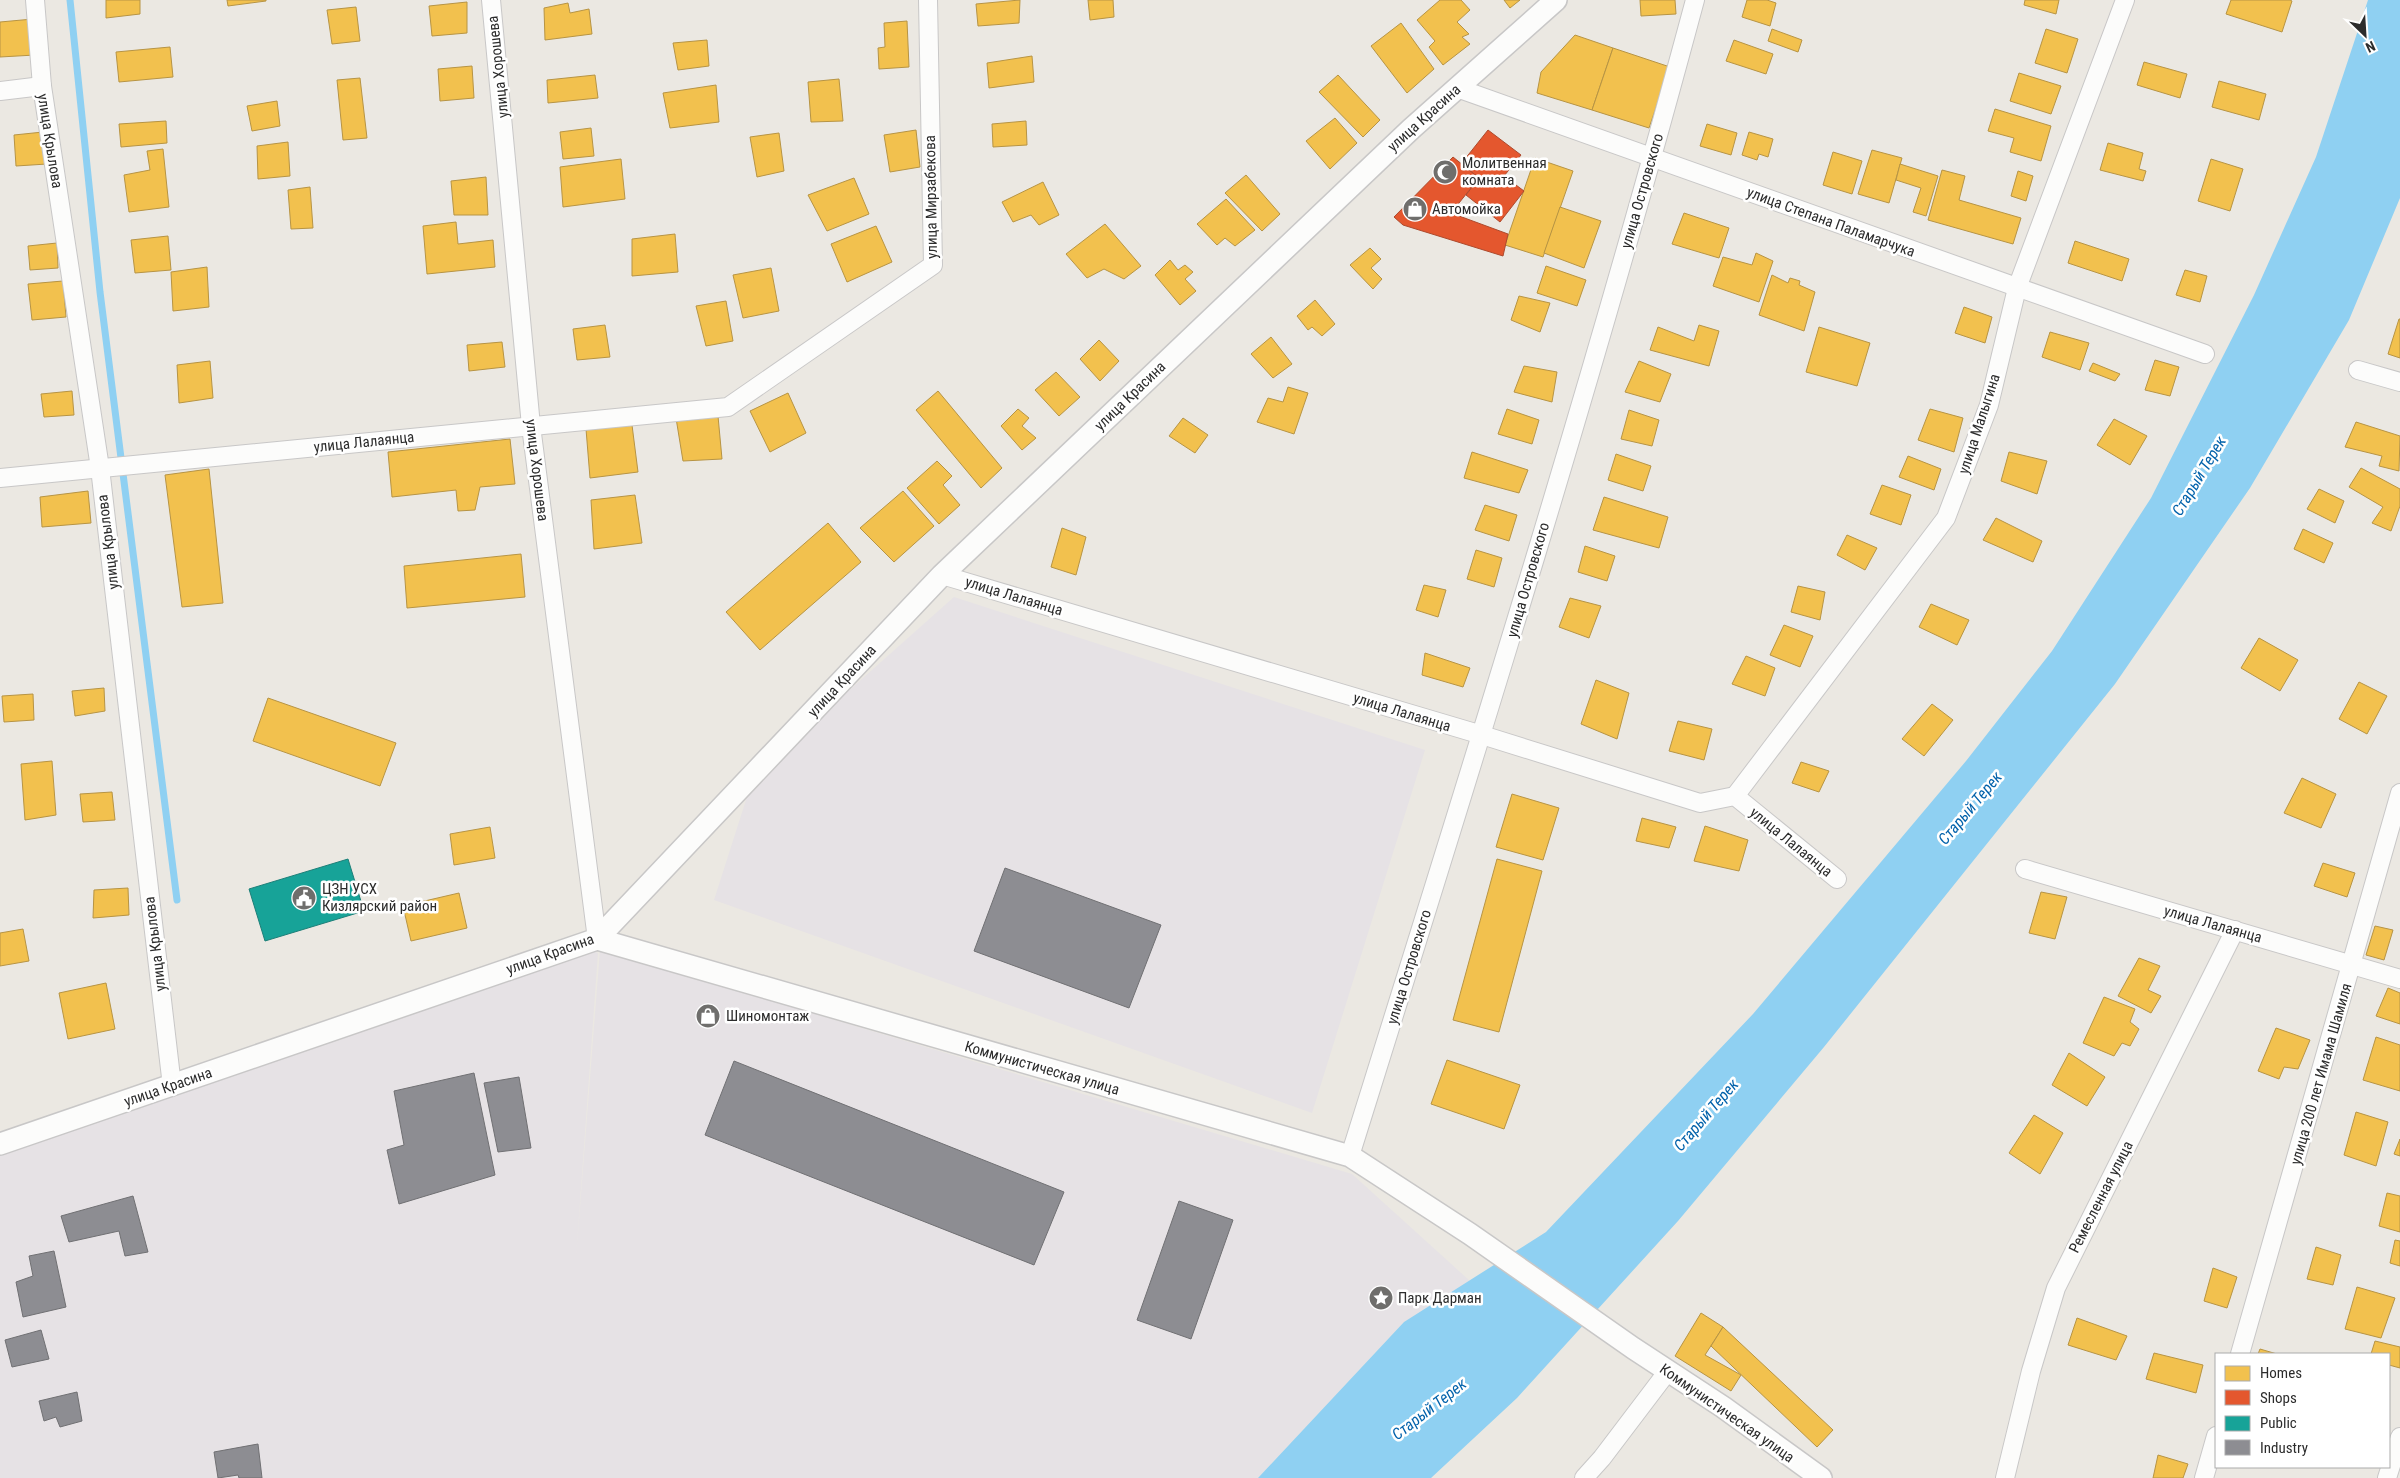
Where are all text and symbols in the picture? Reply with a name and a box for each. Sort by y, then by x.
north arrow [2340,10,2390,60]
street label: улица Хорошева [484,15,512,119]
text: N [2363,38,2378,56]
street label: улица Красина [1384,81,1464,155]
street label: улица Крылова [34,92,66,190]
street label: улица Островского [1617,131,1667,251]
street label: улица Мирзабекова [921,135,941,259]
place label: Молитвенная комната [1462,154,1547,189]
mosque icon: Молитвенная комната [1432,159,1458,185]
street label: улица Степана Паламарчука [1744,183,1918,261]
shop icon: Автомойка [1402,196,1428,222]
place label: Автомойка [1432,200,1501,218]
street label: улица Красина [1091,358,1169,434]
street label: улица Малыгина [1954,372,2004,476]
street label: улица Хорошева [522,418,552,522]
street label: улица Лалаянца [313,428,415,456]
water label: Старый Терек [2168,432,2230,519]
street label: улица Крылова [93,494,123,590]
street label: улица Островского [1503,520,1553,640]
street label: улица Лалаянца [963,573,1065,619]
street label: улица Красина [804,641,880,721]
street label: улица Лалаянца [1351,689,1453,735]
water label: Старый Терек [1934,767,2006,848]
street label: улица Лалаянца [1746,803,1836,881]
place label: ЦЗН УСХ Кизлярский район [322,880,437,915]
public building icon: ЦЗН УСХ Кизлярский район [291,885,317,911]
street label: улица Крылова [140,896,170,992]
street label: улица Лалаянца [2162,901,2264,947]
street label: улица Островского [1383,907,1435,1027]
street label: улица Красина [504,930,596,978]
street label: улица 200 лет Имама Шамиля [2286,981,2356,1167]
shop icon: Шиномонтаж [695,1003,721,1029]
place label: Шиномонтаж [726,1007,809,1025]
street label: Коммунистическая улица [963,1037,1121,1099]
street label: улица Красина [122,1064,214,1110]
water label: Старый Терек [1670,1075,1743,1155]
street label: Ремесленная улица [2065,1138,2137,1256]
place icon: Парк Дарман [1368,1285,1394,1311]
place label: Парк Дарман [1398,1289,1482,1307]
legend [2215,1353,2390,1468]
street label: Коммунистическая улица [1656,1360,1798,1466]
text: Homes [2260,1364,2302,1382]
water label: Старый Терек [1388,1374,1470,1444]
text: Shops [2260,1389,2297,1407]
text: Public [2260,1414,2297,1432]
text: Industry [2260,1439,2308,1457]

